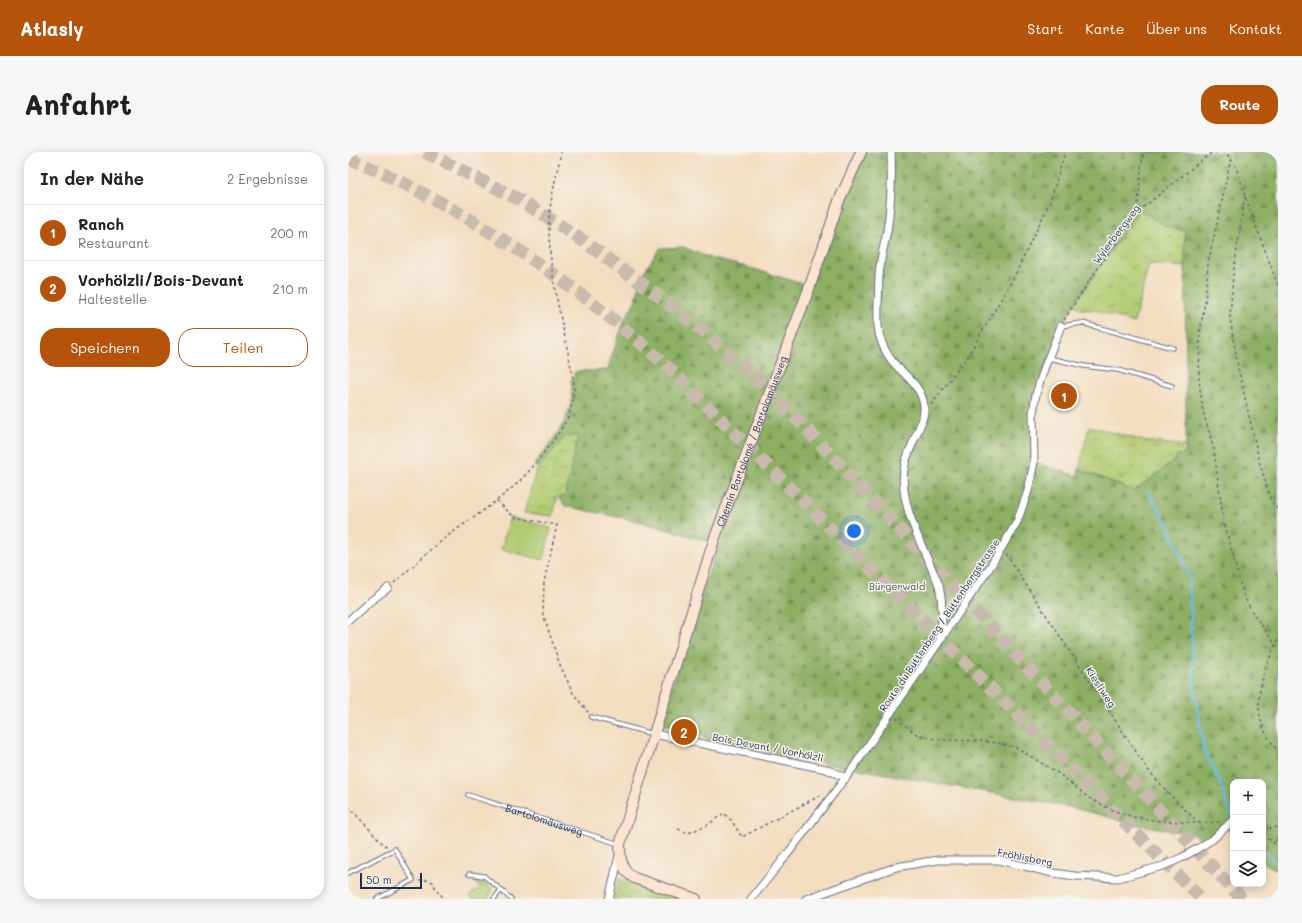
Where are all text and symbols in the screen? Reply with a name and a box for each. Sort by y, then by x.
text: Atlasly [20,16,83,41]
text: Start [1027,19,1063,38]
text: Karte [1085,19,1124,38]
text: Über uns [1146,19,1207,38]
text: Kontakt [1229,19,1282,38]
button: Route [1201,85,1278,124]
text: Anfahrt [24,86,132,122]
text: In der Nähe [40,167,144,189]
text: 2 Ergebnisse [227,170,308,187]
street label: Wylerbergweg [1089,201,1143,267]
text: Ranch [78,214,124,234]
text: 1 [50,224,56,241]
text: 200 m [270,224,308,241]
text: Restaurant [78,234,149,251]
text: Vorhölzli/Bois-Devant [78,270,244,290]
text: 2 [49,280,57,297]
text: 210 m [272,280,308,297]
text: Haltestelle [78,290,147,307]
button: Speichern [40,328,170,367]
button: Teilen [178,328,308,367]
street label: Chemin Bartolomé / Bartolomäusweg [713,354,790,529]
pin: 1 [1051,381,1077,411]
your location [844,521,864,541]
street label: Route du Büttenberg / Büttenbergstrasse [876,536,1002,714]
park label: Bürgerwald [869,579,925,593]
street label: Kiesliweg [1083,664,1119,710]
pin: 2 [671,717,697,747]
street label: Bois-Devant / Vorhölzli [711,729,825,765]
map controls [1230,779,1266,887]
button: + [1230,779,1266,815]
street label: Bartolomäusweg [504,801,585,839]
button: − [1230,815,1266,851]
street label: Fröhlisberg [996,845,1054,869]
button: layers [1230,851,1266,887]
scale bar [360,871,422,890]
text: 50 m [366,872,392,887]

